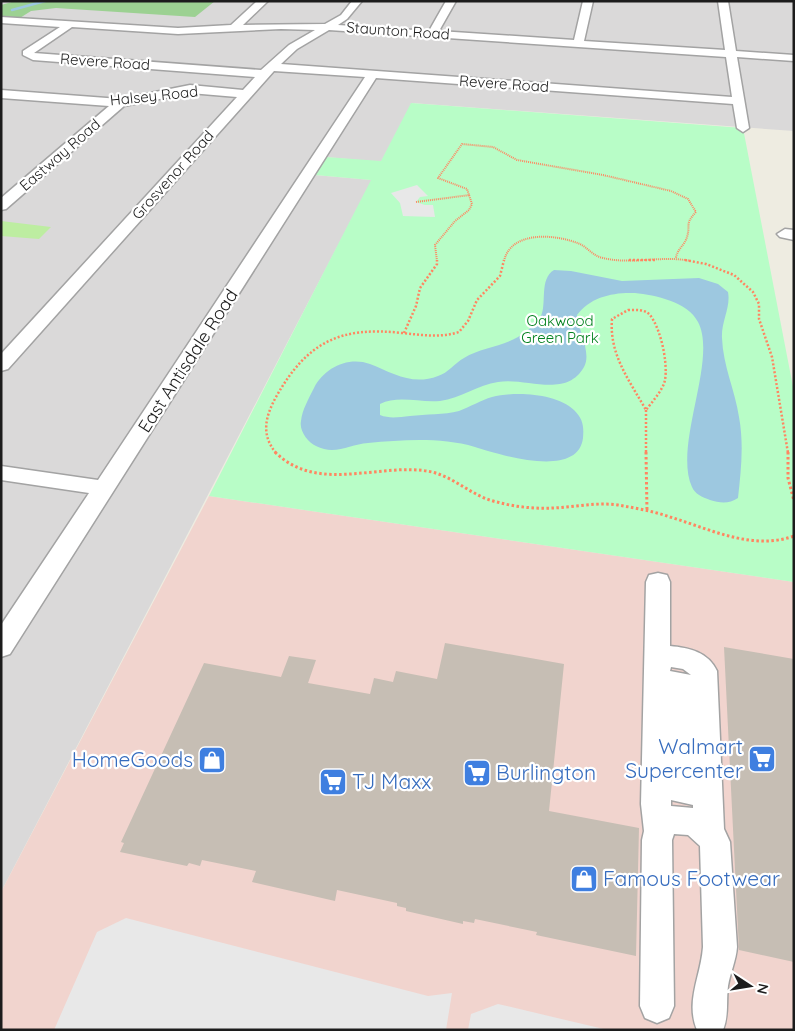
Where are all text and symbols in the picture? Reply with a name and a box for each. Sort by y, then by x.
street label: Staunton Road [346,17,450,44]
street label: Revere Road [60,49,151,74]
street label: Revere Road [459,71,550,96]
street label: Halsey Road [109,81,199,110]
street label: Eastway Road [15,114,104,195]
street label: Grosvenor Road [128,126,218,223]
street label: East Antisdale Road [133,285,243,437]
park label: Oakwood Green Park [521,311,599,347]
place label: Walmart Supercenter [625,733,743,783]
supermarket icon: Walmart Supercenter [747,744,777,774]
shop icon: HomeGoods [197,745,227,775]
place label: HomeGoods [72,746,193,772]
supermarket icon: Burlington [462,758,492,788]
place label: Burlington [496,759,596,785]
supermarket icon: TJ Maxx [318,767,348,797]
place label: TJ Maxx [352,768,432,794]
shop icon: Famous Footwear [569,864,599,894]
place label: Famous Footwear [603,865,780,891]
north arrow [725,961,775,1011]
text: N [753,982,773,996]

